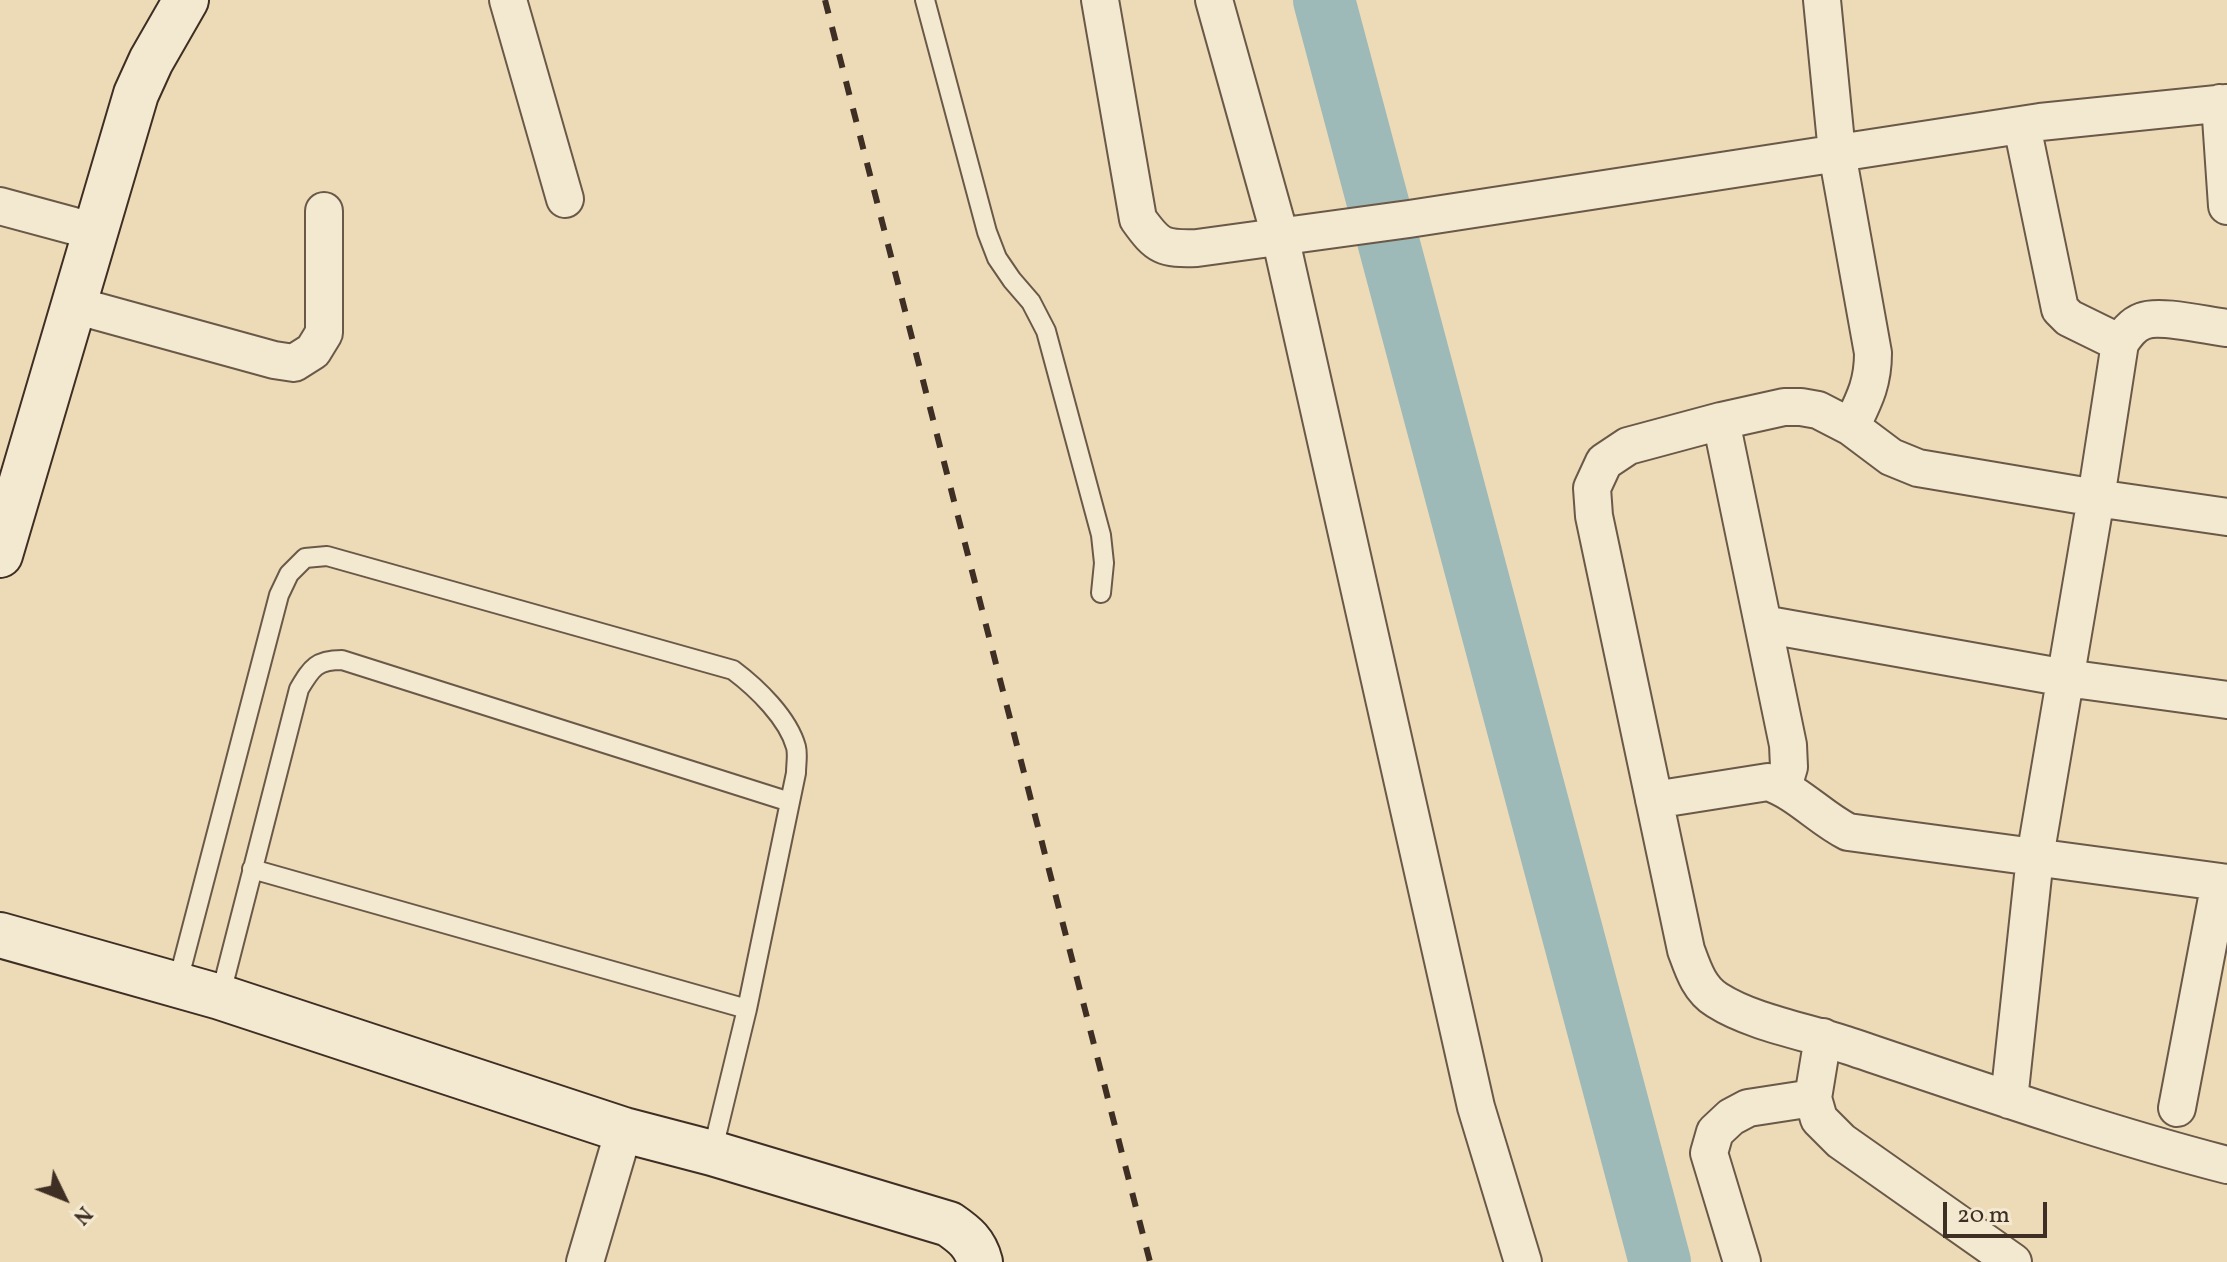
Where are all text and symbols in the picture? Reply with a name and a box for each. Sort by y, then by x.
north arrow [24,1158,104,1238]
scale bar [1947,1186,2051,1236]
text: N [65,1198,99,1231]
text: 20 m [1957,1199,2010,1233]

